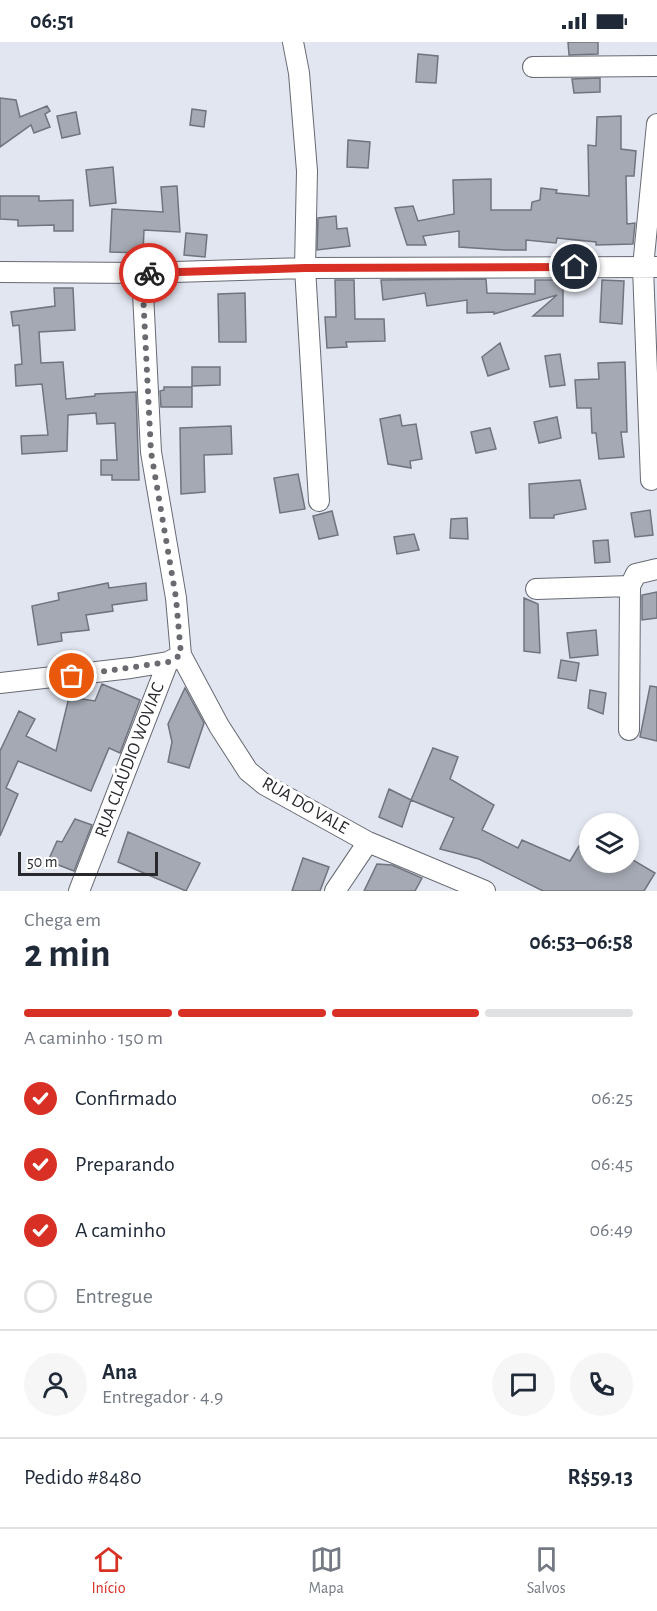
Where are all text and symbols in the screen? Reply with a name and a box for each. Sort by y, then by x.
text: 06:51 [30,10,75,32]
pin [549,241,600,292]
courier [119,243,179,303]
icon: home [558,250,591,283]
icon: bike [133,257,166,290]
pin [46,650,97,701]
icon: bag [55,659,88,692]
street label: RUA CLAÚDIO WOVIAC [89,679,168,840]
street label: RUA DO VALE [259,774,351,838]
map controls [579,813,639,873]
button: layers [579,813,639,873]
scale bar [18,849,158,876]
text: 50 m [27,854,58,870]
text: Chega em [24,910,101,930]
text: 06:53–06:58 [529,931,633,953]
text: 2 min [24,935,111,974]
text: A caminho · 150 m [24,1028,163,1048]
icon: check [24,1082,57,1115]
text: Confirmado [75,1087,177,1109]
text: 06:25 [591,1088,633,1108]
icon: check [24,1148,57,1181]
text: Preparando [75,1153,175,1175]
text: 06:45 [590,1154,633,1174]
icon: check [24,1214,57,1247]
text: A caminho [75,1219,166,1241]
text: 06:49 [589,1220,633,1240]
text: Entregue [75,1285,153,1307]
button: person [24,1353,87,1416]
button: chat [492,1353,555,1416]
button: phone [570,1353,633,1416]
text: Ana [102,1361,137,1383]
text: Entregador · 4.9 [102,1387,224,1407]
text: Pedido #8480 [24,1466,142,1488]
text: R$59.13 [568,1466,633,1488]
tab: Início [91,1543,126,1598]
tab: Mapa [308,1543,344,1598]
tab: Salvos [527,1543,566,1598]

